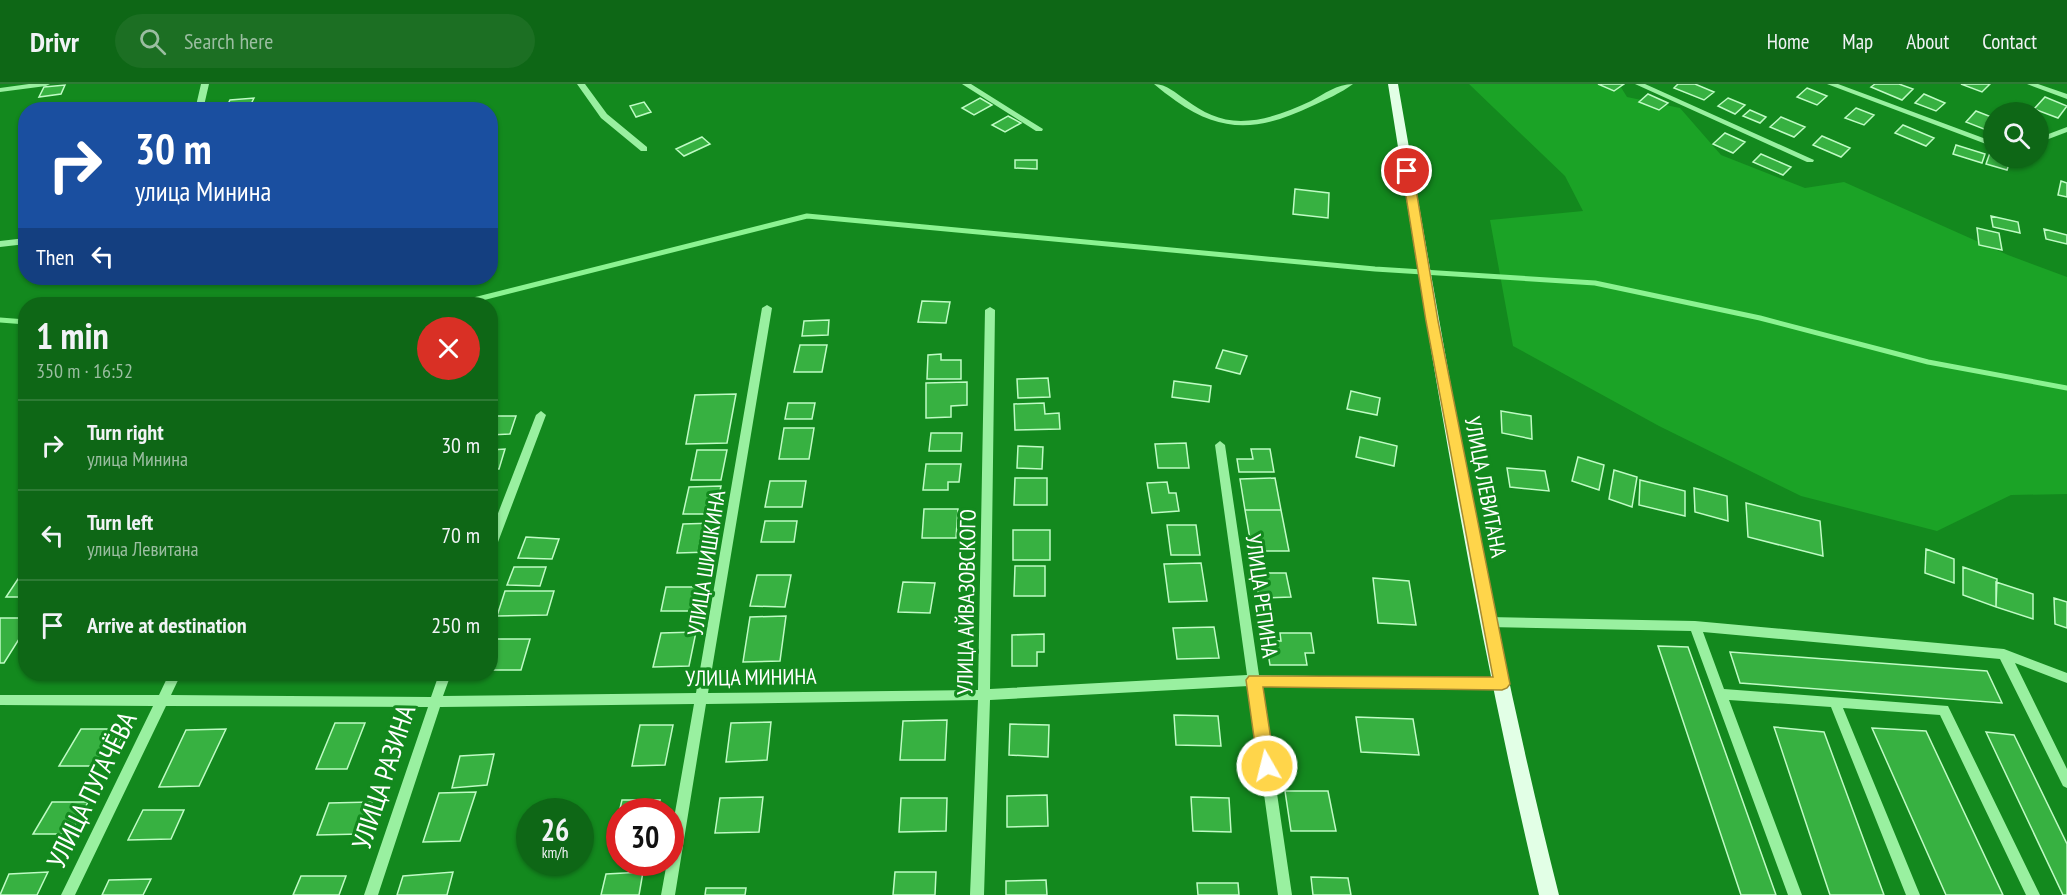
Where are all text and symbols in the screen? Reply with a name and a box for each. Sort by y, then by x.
search box [115,14,535,68]
text: Drivr [30,23,79,60]
icon: search [136,25,169,58]
text: Search here [184,27,273,55]
text: Home [1767,28,1809,55]
text: Map [1842,28,1873,55]
text: About [1906,28,1949,55]
text: Contact [1982,28,2037,55]
map controls [1983,102,2049,168]
button: search [1983,102,2049,168]
text: 30 m [135,121,212,176]
icon: right [36,126,114,204]
pin [1381,145,1432,196]
icon: arrive [1390,154,1423,187]
text: улица Минина [135,174,271,208]
icon: left [86,240,119,273]
text: Then [36,243,74,271]
text: 1 min [36,312,109,359]
button: close [417,317,480,380]
text: 350 m · 16:52 [36,358,133,384]
street label: УЛИЦА ЛЕВИТАНА [1459,414,1514,561]
text: Turn right [87,418,164,446]
icon: right [36,429,69,462]
text: 30 m [441,431,480,459]
text: улица Минина [87,446,188,472]
street label: УЛИЦА ШИШКИНА [681,488,731,638]
text: Turn left [87,508,153,536]
street label: УЛИЦА АЙВАЗОВСКОГО [950,509,982,695]
icon: left [36,519,69,552]
text: 70 m [441,521,480,549]
street label: УЛИЦА РЕПИНА [1239,533,1285,660]
text: улица Левитана [87,536,198,562]
icon: arrive [36,609,69,642]
text: Arrive at destination [87,611,247,639]
text: 250 m [431,611,480,639]
street label: УЛИЦА МИНИНА [685,662,817,692]
street label: УЛИЦА РАЗИНА [344,700,422,853]
street label: УЛИЦА ПУГАЧЁВА [39,706,144,873]
position arrow [1235,734,1299,798]
speed limit sign: 30 [606,798,684,876]
text: 26 [541,810,569,849]
text: km/h [542,843,568,862]

